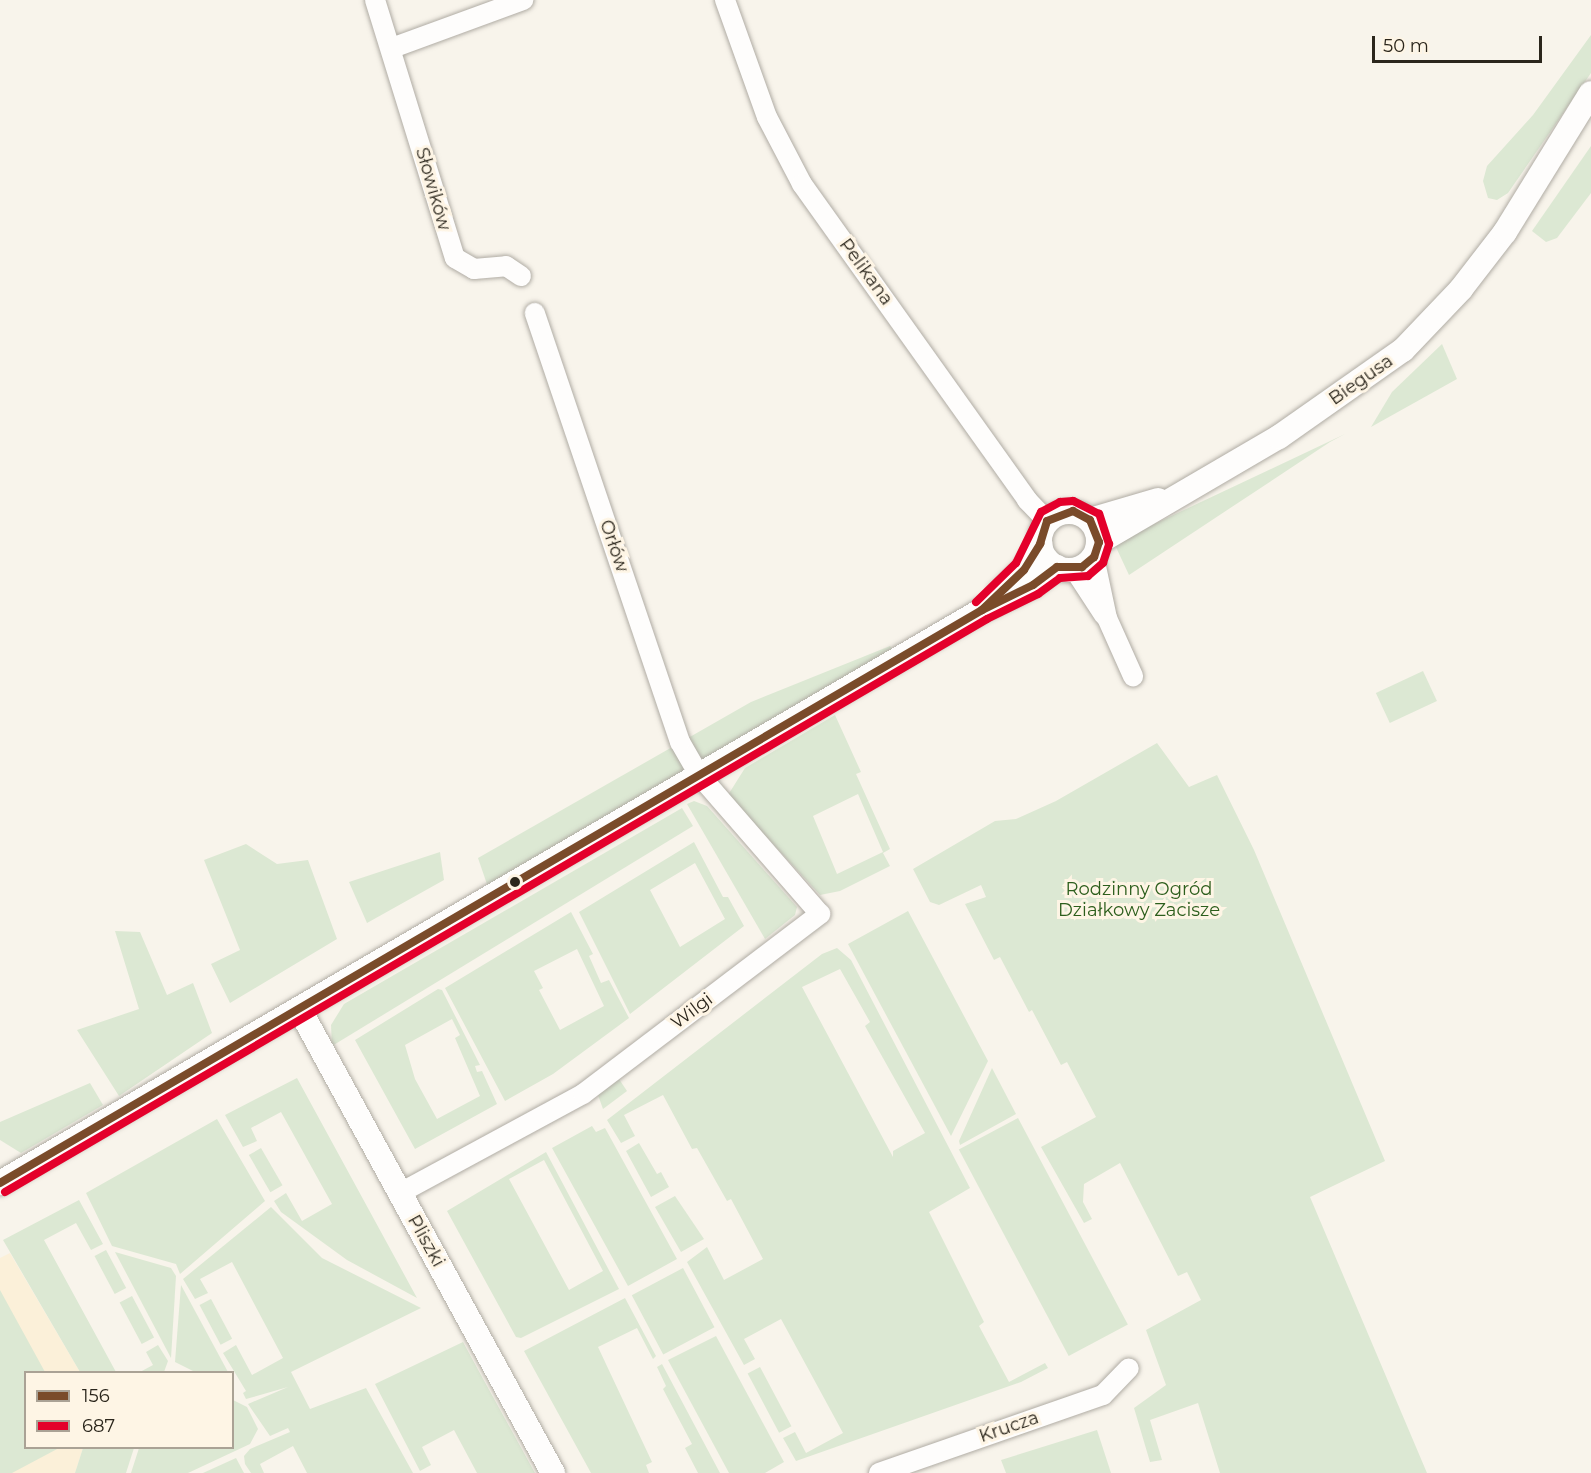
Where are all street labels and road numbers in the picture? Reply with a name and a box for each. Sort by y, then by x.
street label: Słowików [411,145,455,233]
street label: Pelikana [835,234,897,310]
street label: Biegusa [1325,350,1397,410]
street label: Orłów [595,517,633,575]
street label: Wilgi [667,988,717,1034]
street label: Pliszki [403,1211,449,1271]
street label: Krucza [976,1407,1042,1447]

